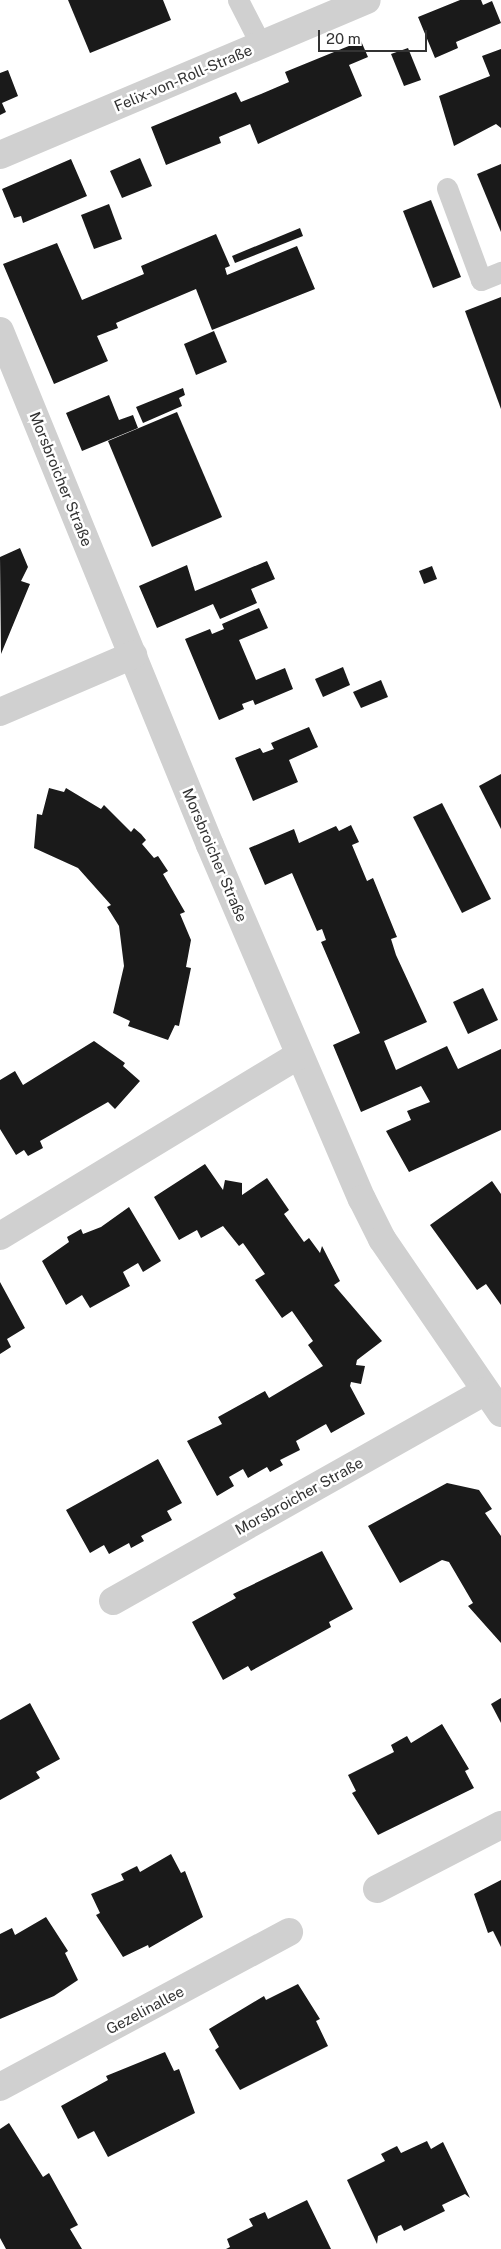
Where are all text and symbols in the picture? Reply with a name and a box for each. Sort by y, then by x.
scale bar [321,20,430,52]
text: 20 m [326,30,361,47]
street label: Felix-von-Roll-Straße [111,41,255,115]
street label: Morsbroicher Straße [26,409,96,549]
street label: Morsbroicher Straße [179,785,251,925]
street label: Morsbroicher Straße [232,1453,366,1539]
street label: Gezelinallee [103,1982,187,2038]

